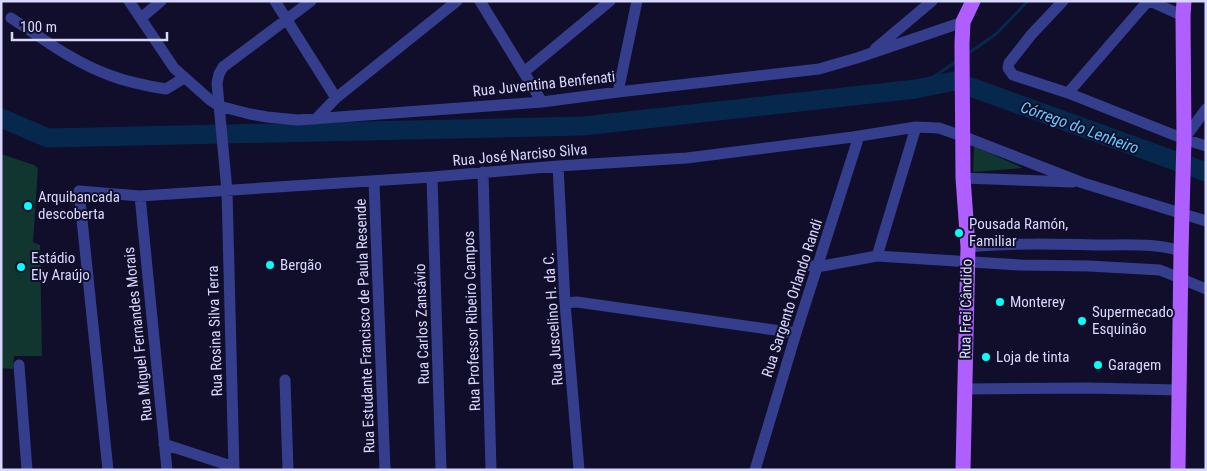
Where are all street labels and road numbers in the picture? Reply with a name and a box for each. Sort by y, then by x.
street label: Rua Juventina Benfenati [472,68,616,100]
street label: Rua José Narciso Silva [452,140,588,170]
street label: Rua Estudante Francisco de Paula Resende [352,198,378,454]
street label: Rua Sargento Orlando Randi [758,217,826,379]
street label: Rua Professor Ribeiro Campos [460,230,484,411]
street label: Rua Miguel Fernandes Morais [120,246,156,422]
street label: Rua Juscelino H. da C. [539,252,567,386]
street label: Rua Frei Cândido [956,259,976,359]
street label: Rua Carlos Zansávio [411,263,433,385]
street label: Rua Rosina Silva Terra [204,265,226,397]

